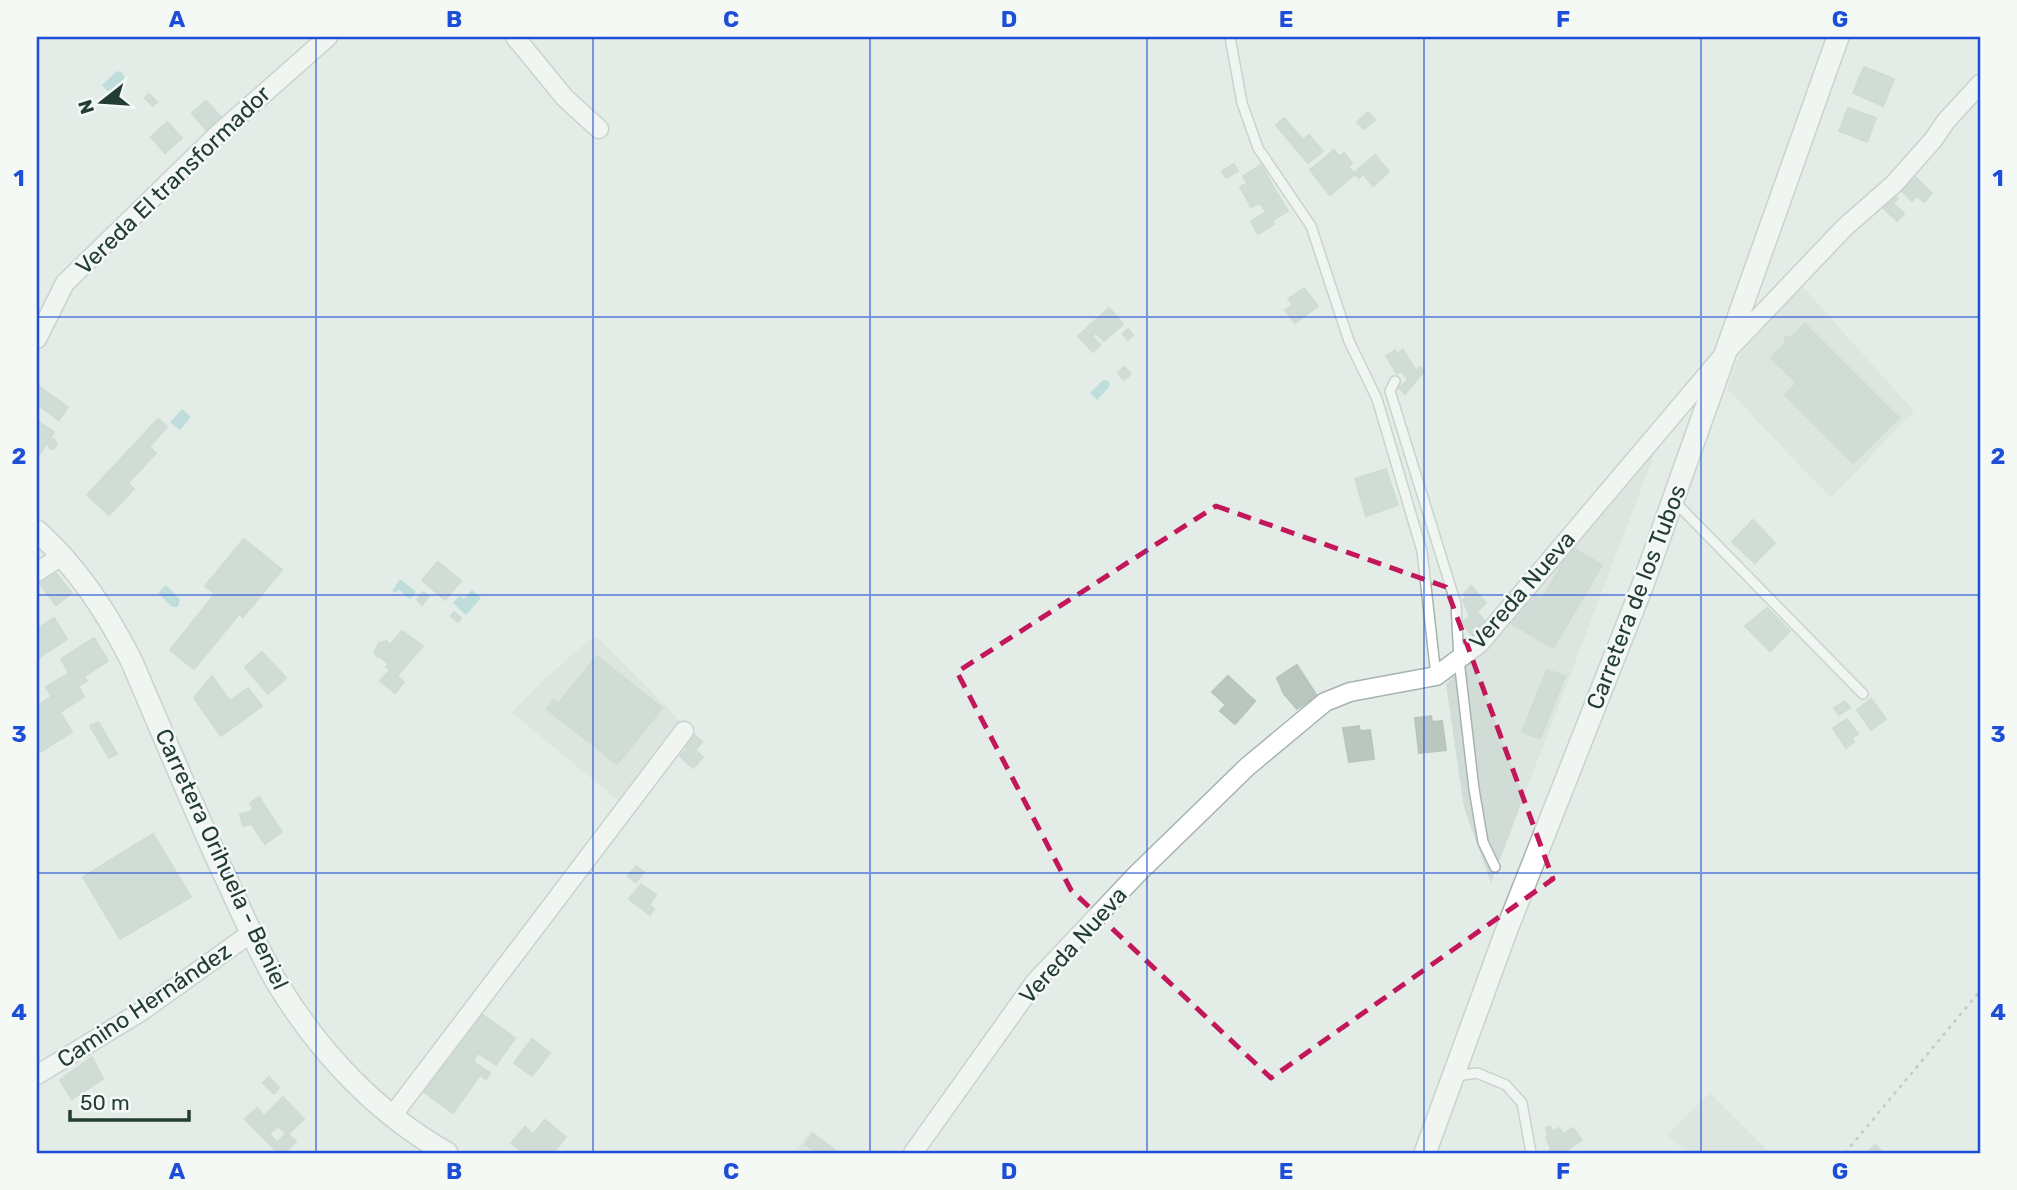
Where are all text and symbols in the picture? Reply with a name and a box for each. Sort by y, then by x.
text: A [169,5,186,33]
text: B [446,5,462,33]
text: C [723,5,739,33]
text: D [1001,5,1017,33]
text: E [1279,5,1293,33]
text: F [1556,5,1570,33]
text: G [1832,5,1848,33]
north arrow [66,66,136,136]
street label: Vereda El transformador [70,79,276,280]
text: N [73,97,99,117]
text: 1 [13,164,25,192]
text: 1 [1992,164,2004,192]
text: 2 [12,442,26,470]
text: 2 [1991,442,2005,470]
street label: Carretera de los Tubos [1580,481,1692,713]
street label: Vereda Nueva [1463,525,1581,655]
text: 3 [11,720,27,748]
text: 3 [1990,720,2006,748]
street label: Carretera Orihuela - Beniel [149,724,295,994]
street label: Vereda Nueva [1013,881,1133,1009]
street label: Camino Hernández [52,936,236,1074]
text: 4 [11,998,27,1026]
text: 4 [1990,998,2006,1026]
scale bar [70,1078,189,1122]
text: 50 m [80,1090,130,1115]
text: A [169,1157,186,1185]
text: B [446,1157,462,1185]
text: C [723,1157,739,1185]
text: D [1001,1157,1017,1185]
text: E [1279,1157,1293,1185]
text: F [1556,1157,1570,1185]
text: G [1832,1157,1848,1185]

